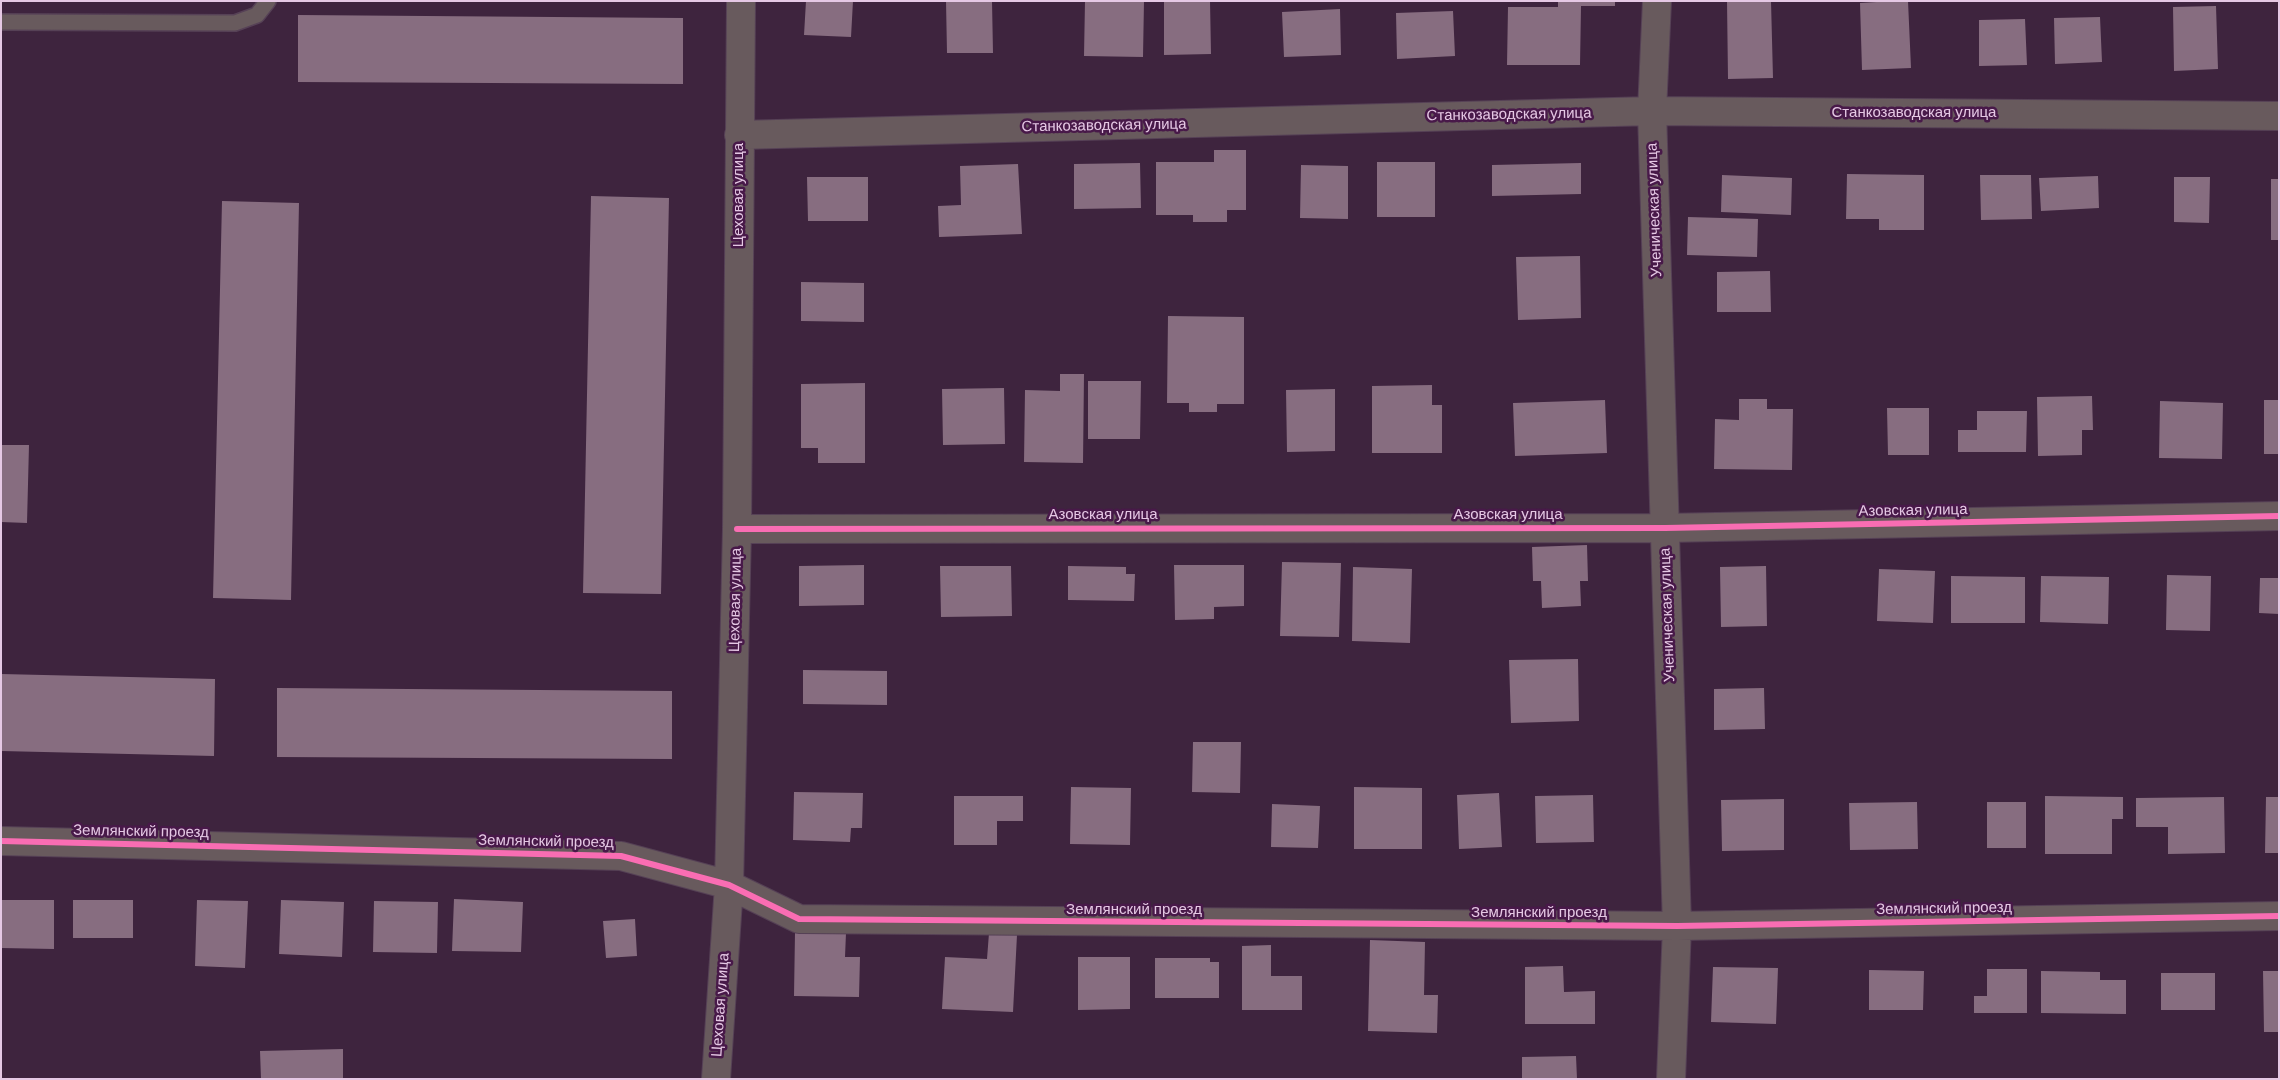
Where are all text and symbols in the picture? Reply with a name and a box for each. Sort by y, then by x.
street label: Станкозаводская улица [1832,104,1996,122]
street label: Станкозаводская улица [1426,105,1592,125]
street label: Станкозаводская улица [1021,116,1187,136]
street label: Ученическая улица [1644,142,1666,278]
street label: Цеховая улица [730,143,748,247]
street label: Азовская улица [1858,501,1968,521]
street label: Азовская улица [1049,506,1157,524]
street label: Азовская улица [1454,506,1562,524]
street label: Ученическая улица [1657,547,1679,683]
street label: Цеховая улица [726,548,746,652]
street label: Землянский проезд [73,822,209,842]
street label: Землянский проезд [478,832,614,852]
street label: Землянский проезд [1876,899,2012,919]
street label: Землянский проезд [1066,901,1202,919]
street label: Землянский проезд [1471,904,1607,922]
street label: Цеховая улица [708,952,734,1058]

